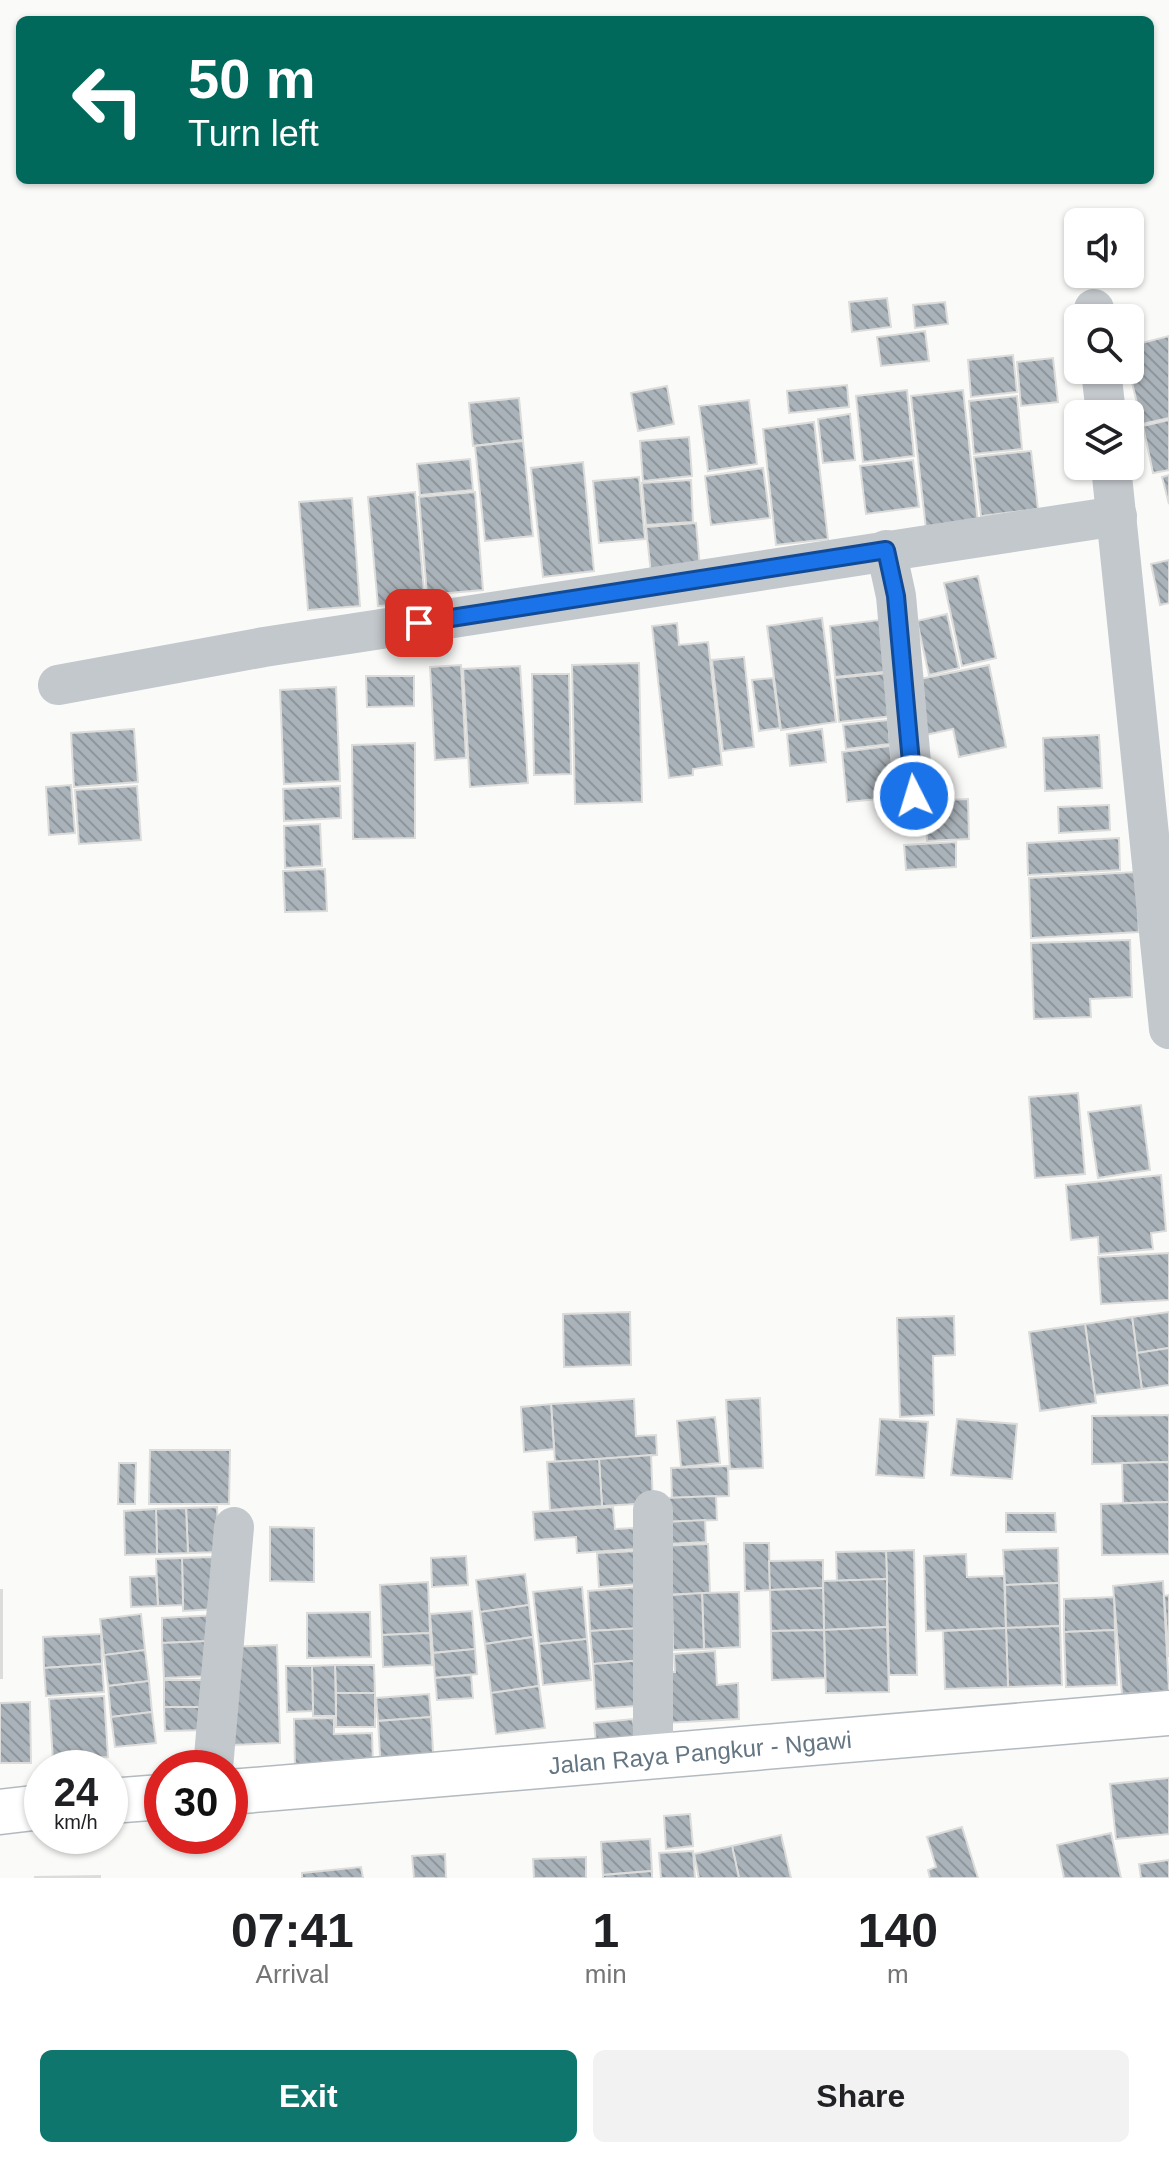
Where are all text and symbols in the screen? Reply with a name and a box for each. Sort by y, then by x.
text: 50 m [188,47,316,110]
icon: left [56,48,160,152]
text: Turn left [188,113,319,154]
map controls [1064,208,1144,480]
button: sound [1064,208,1144,288]
button: search [1064,304,1144,384]
button: layers [1064,400,1144,480]
pin [385,589,453,657]
icon: arrive [397,601,441,645]
position arrow [872,754,956,838]
street label: Jalan Raya Pangkur - Ngawi [547,1726,853,1779]
speed limit sign: 30 [144,1750,248,1854]
text: 24 [54,1770,98,1814]
text: km/h [54,1811,98,1833]
text: 07:41 [231,1904,354,1957]
text: 1 [592,1904,619,1957]
text: 140 [858,1904,938,1957]
text: Arrival [256,1959,329,1989]
text: min [585,1959,627,1989]
text: m [887,1959,909,1989]
button: Exit [40,2050,577,2142]
button: Share [593,2050,1129,2142]

